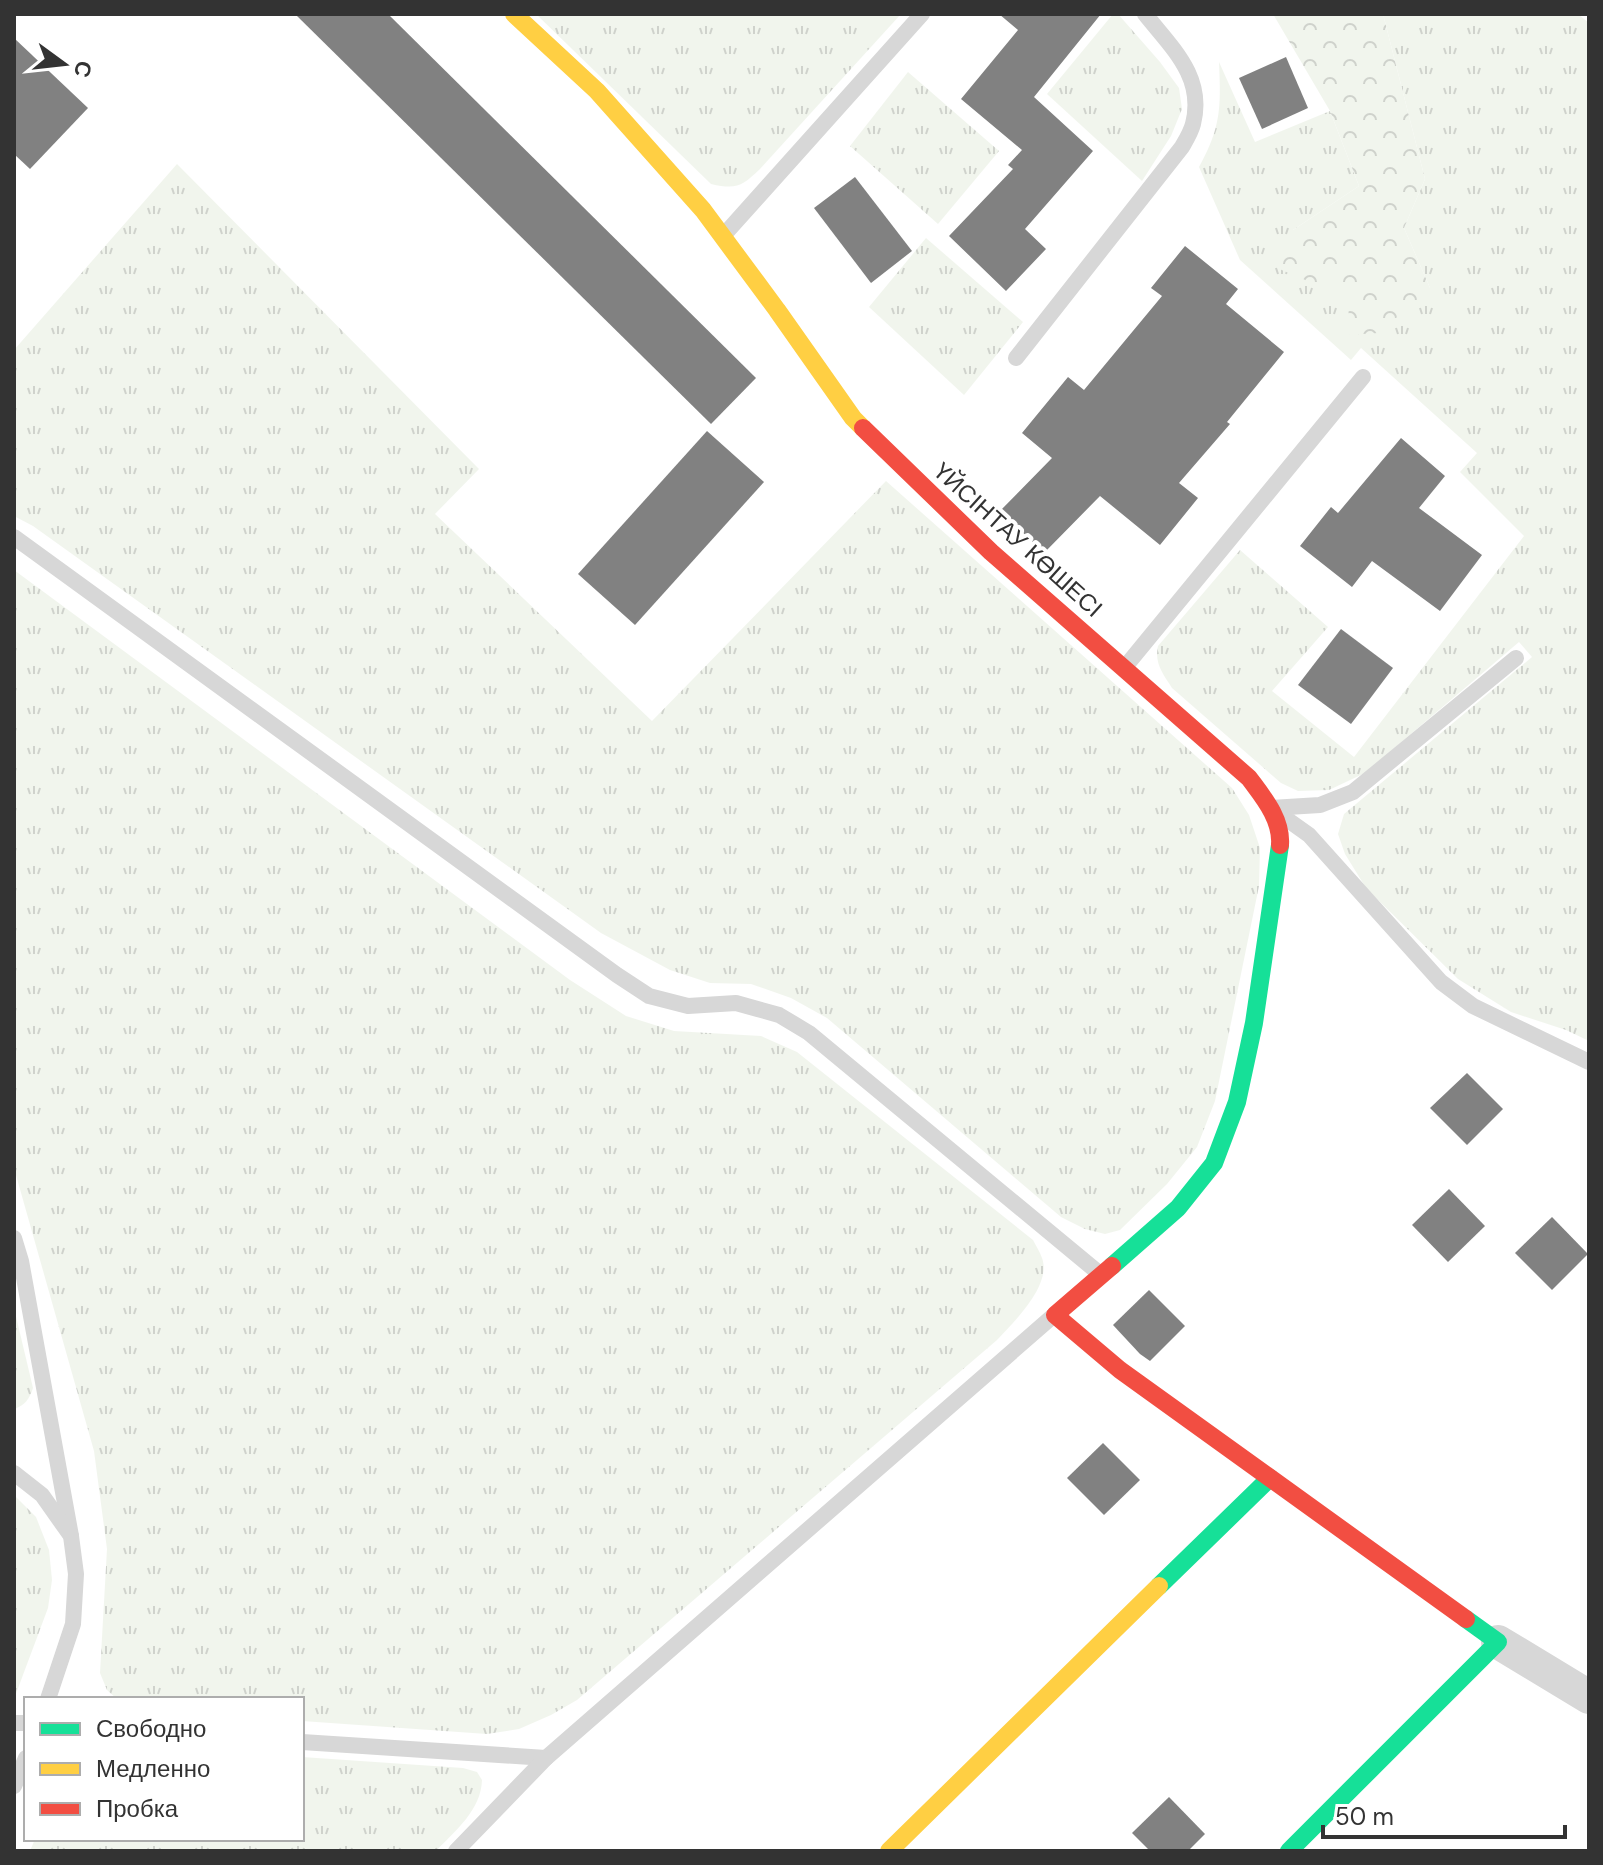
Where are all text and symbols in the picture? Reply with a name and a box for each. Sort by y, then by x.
north arrow [24,24,104,104]
text: С [67,58,99,81]
street label: ҮЙСІНТАУ КӨШЕСІ [927,455,1109,624]
legend [24,1697,304,1841]
text: Свободно [96,1713,206,1744]
text: Медленно [96,1753,210,1784]
scale bar [1323,1789,1565,1839]
text: Пробка [96,1793,179,1824]
text: 50 m [1335,1801,1394,1832]

